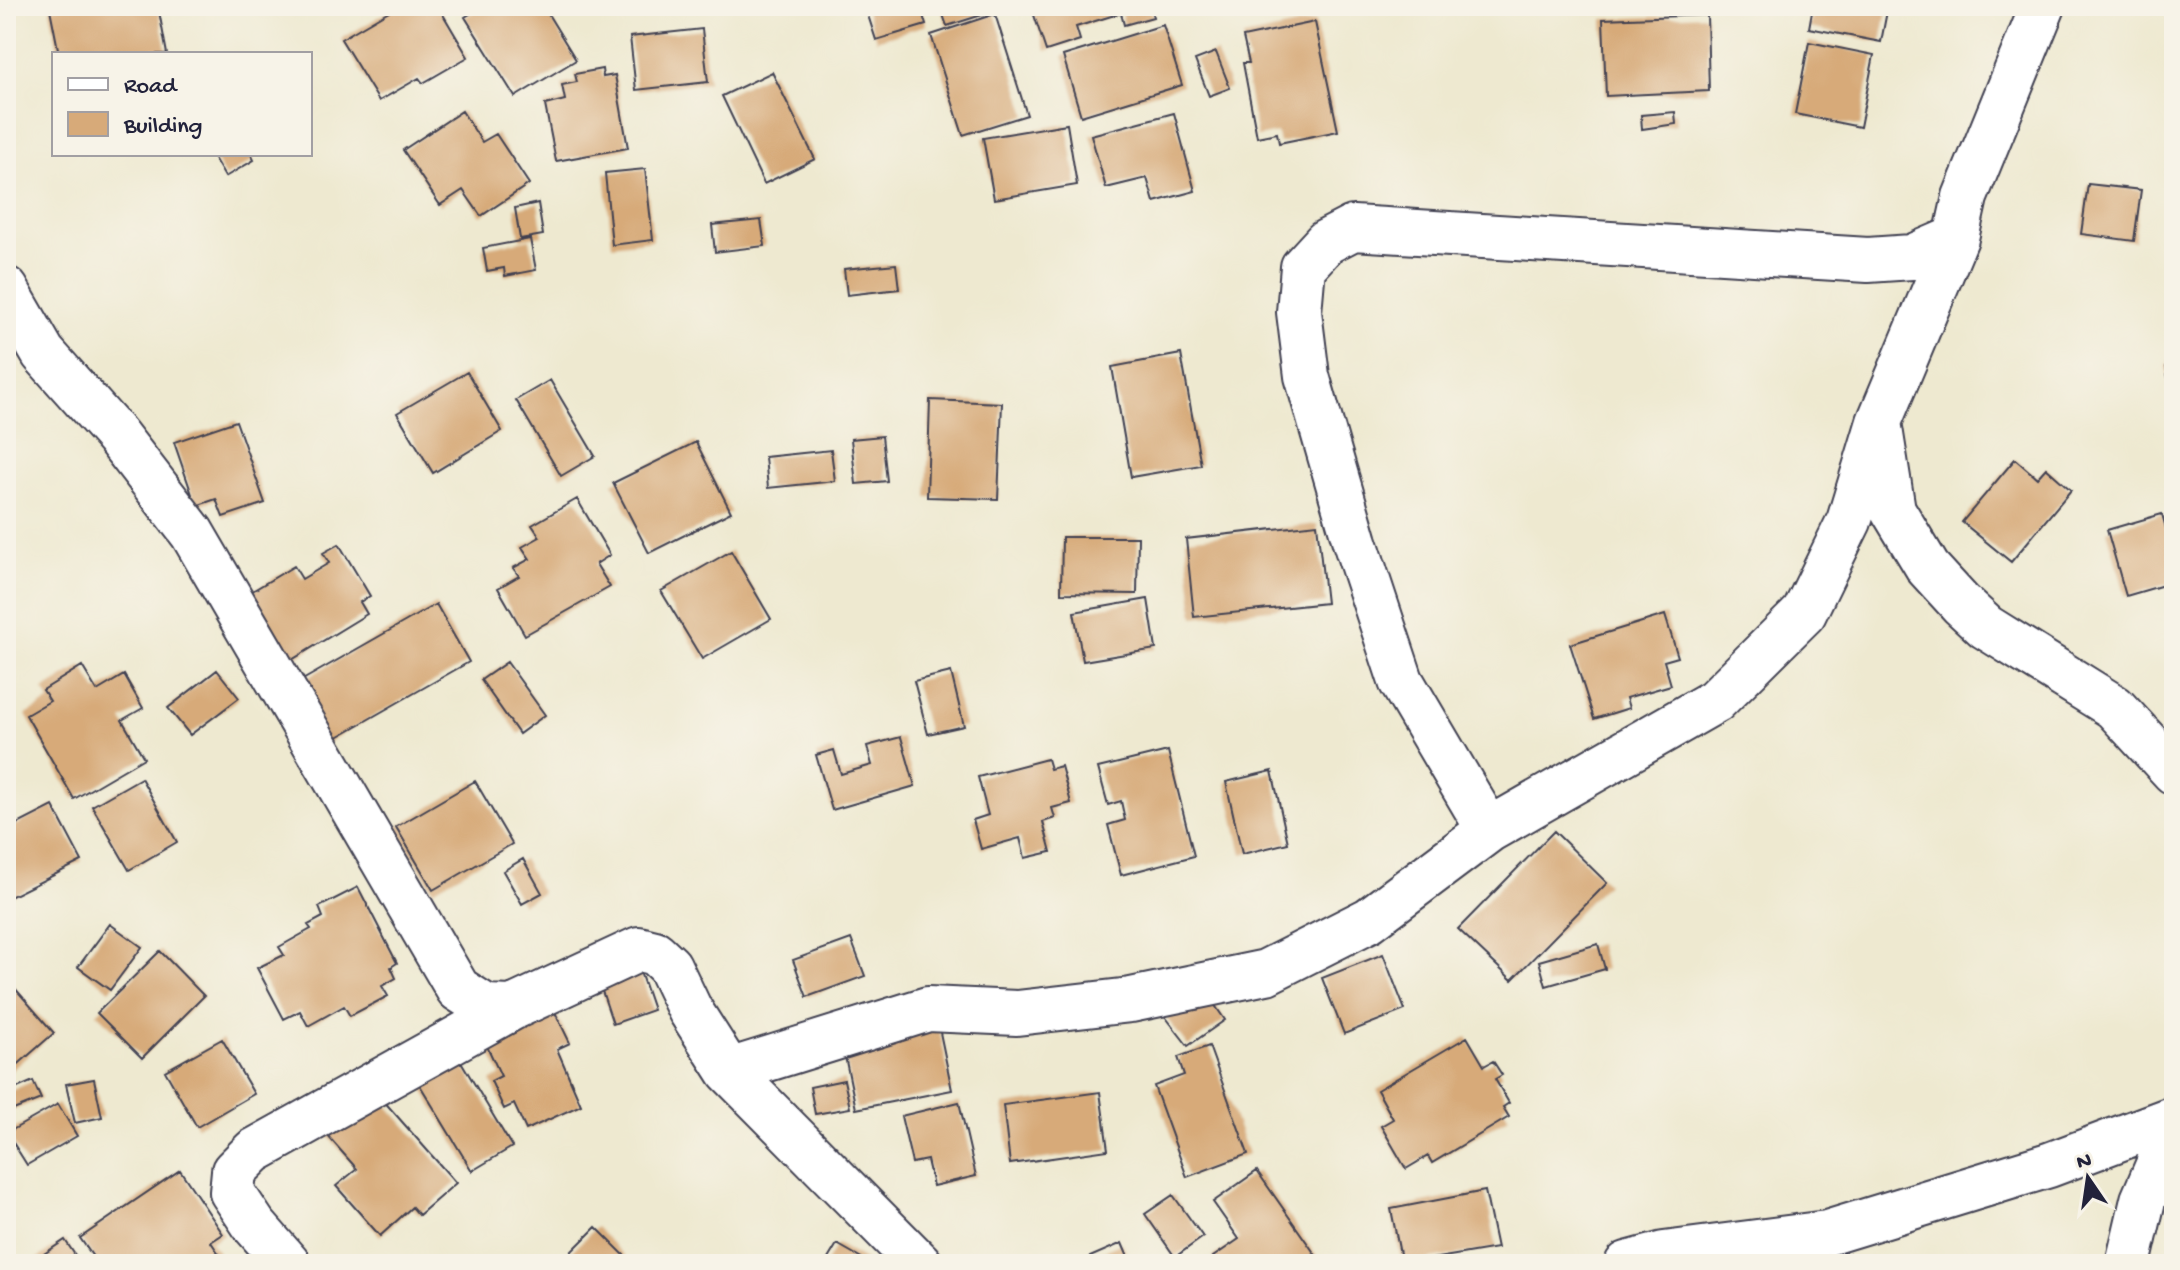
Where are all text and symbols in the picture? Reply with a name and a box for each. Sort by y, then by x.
legend [52,52,312,156]
text: Road [124,73,178,102]
text: Building [123,113,202,142]
north arrow [2048,1138,2128,1218]
text: N [2074,1148,2094,1177]

